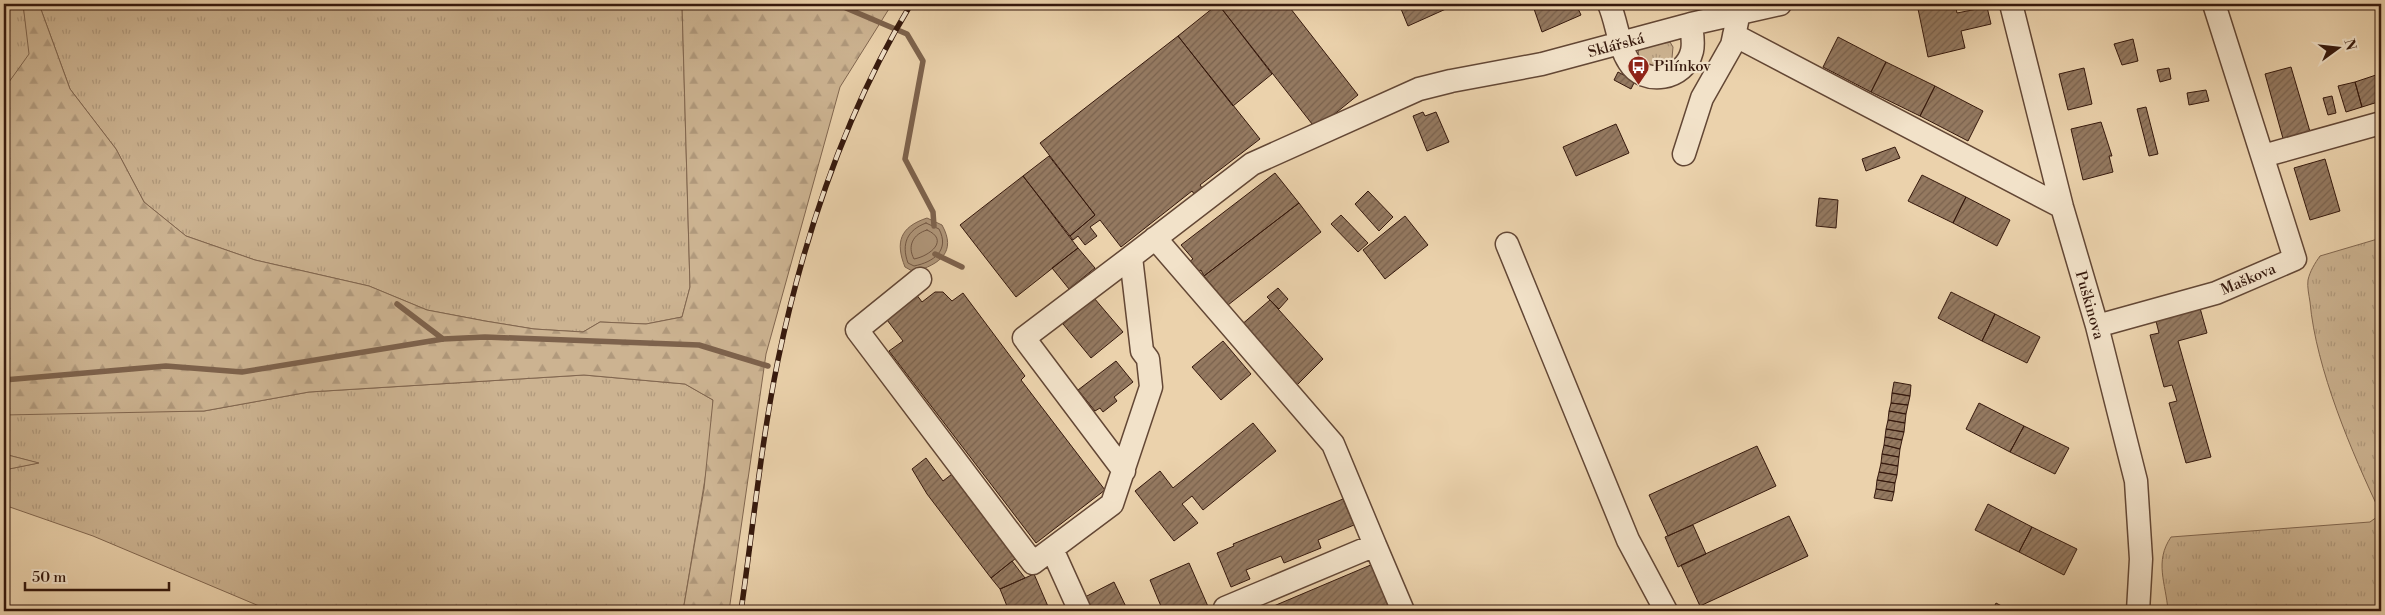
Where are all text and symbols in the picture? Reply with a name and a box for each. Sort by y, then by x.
north arrow [2312,22,2362,72]
street label: Sklářská [1586,29,1647,62]
text: N [2339,37,2360,53]
bus stop icon: Pilínkov [1626,54,1650,85]
place label: Pilínkov [1654,57,1711,76]
street label: Maškova [2218,259,2279,300]
street label: Puškinova [2071,269,2108,342]
scale bar [25,560,169,592]
text: 50 m [32,568,66,587]

